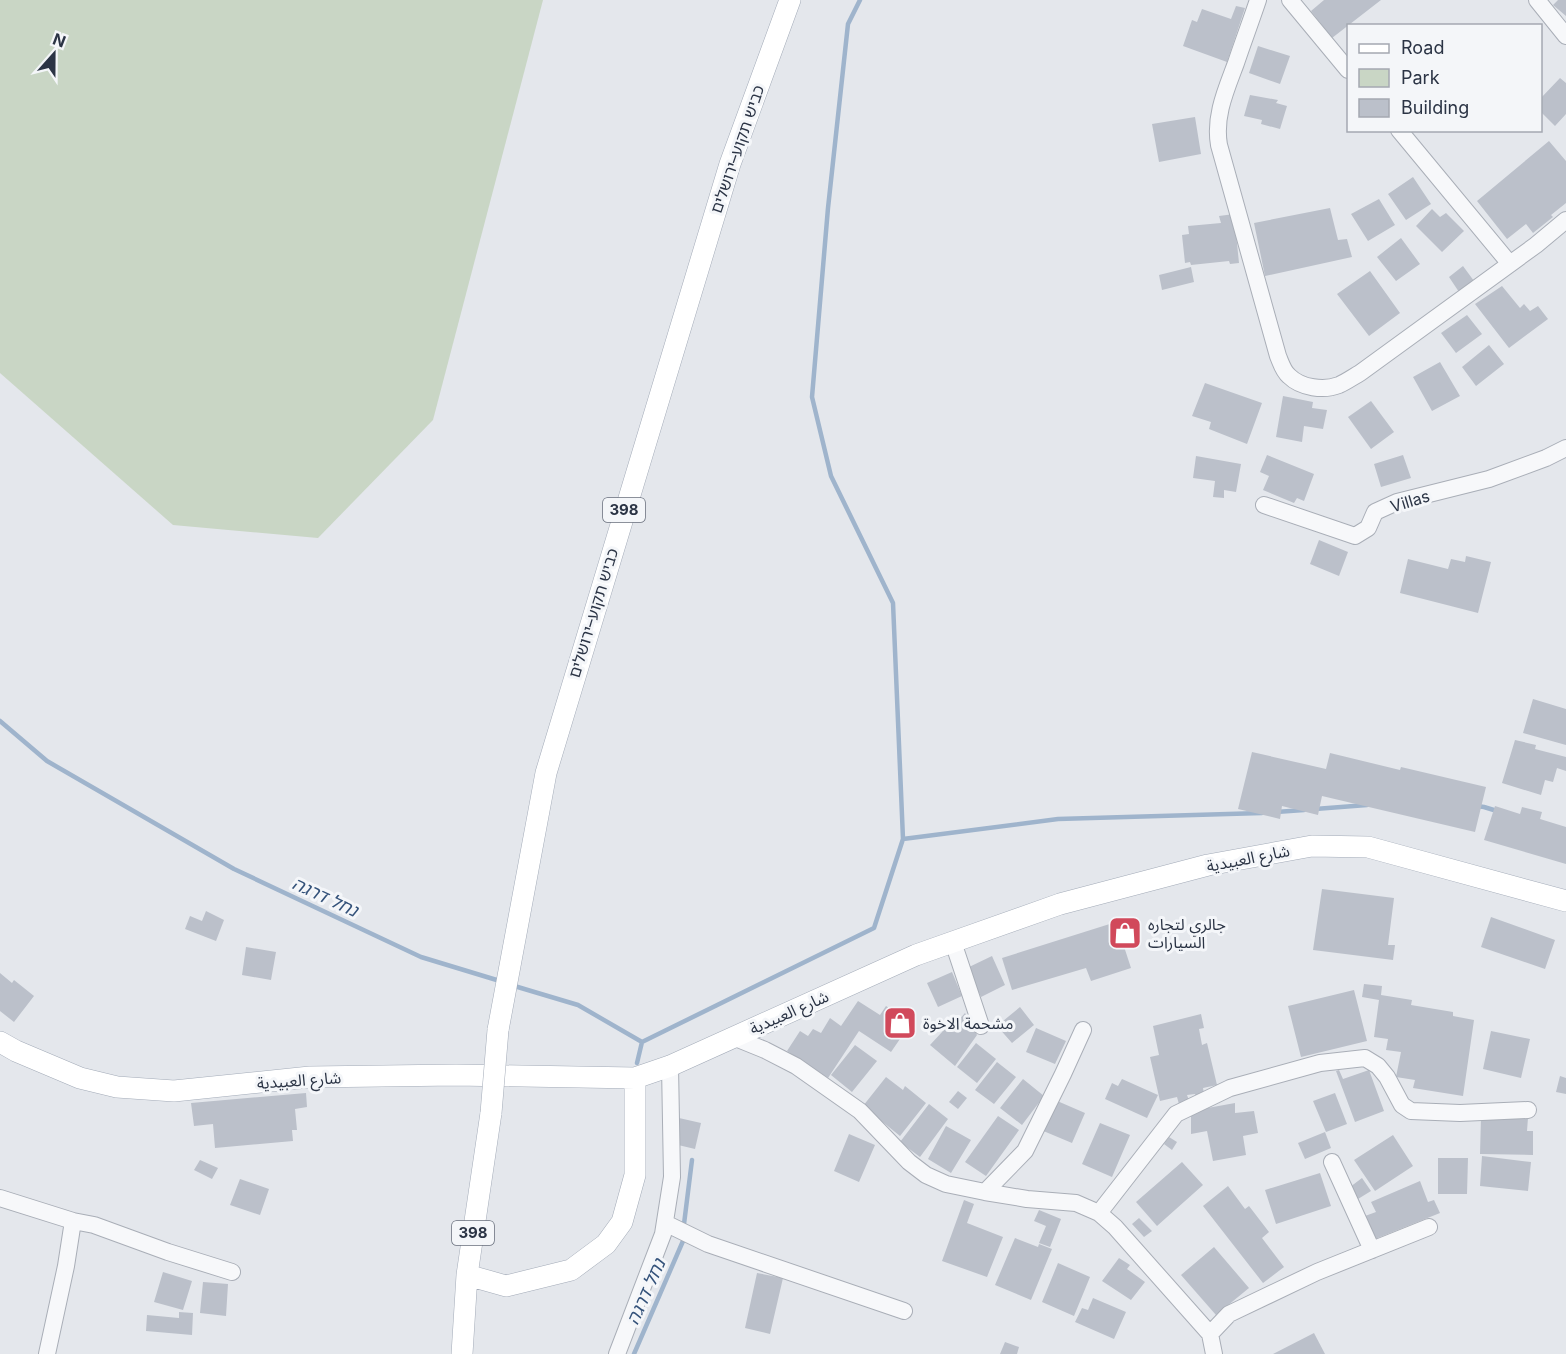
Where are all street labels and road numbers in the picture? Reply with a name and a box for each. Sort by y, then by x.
street label: כביש תקוע–ירושלים [706,82,768,216]
street label: Villas [1388,486,1432,516]
road number: 398 [603,498,645,522]
street label: כביש תקוע–ירושלים [564,546,622,680]
street label: شارع العبيدية [1205,840,1292,879]
street label: شارع العبيدية [746,986,833,1041]
street label: شارع العبيدية [256,1067,342,1096]
road number: 398 [452,1221,494,1245]

